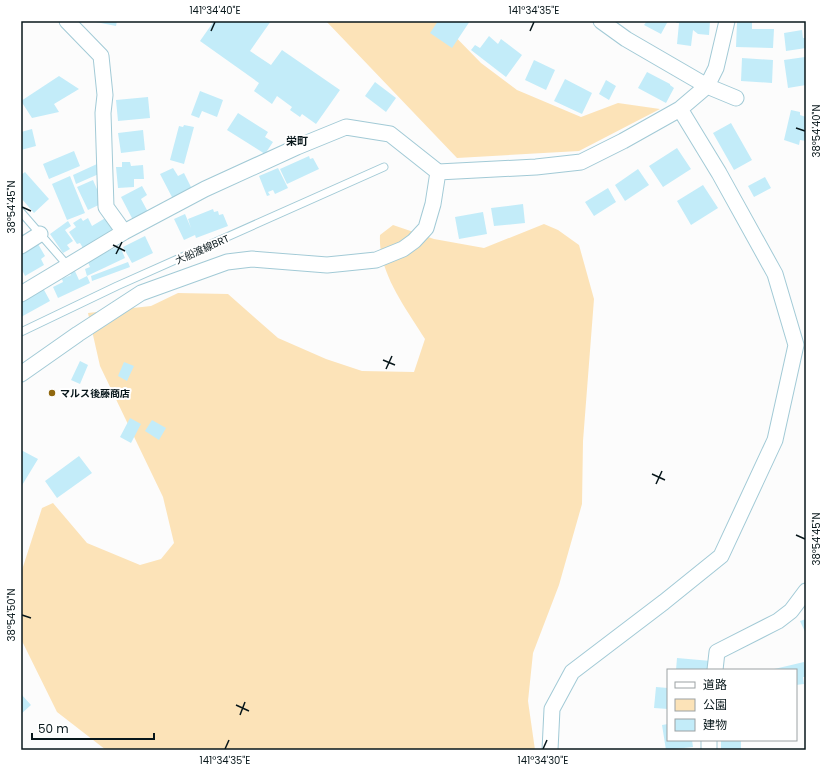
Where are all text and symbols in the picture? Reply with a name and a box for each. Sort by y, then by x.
text: 141°34'40"E [189,3,241,18]
text: 141°34'35"E [509,3,559,18]
text: 38°54'40"N [809,105,824,157]
district label: 栄町 [286,133,308,149]
text: 38°54'45"N [4,181,19,233]
street label: 大船渡線BRT [173,231,232,268]
place label: マルス後藤商店 [60,386,130,401]
marker: マルス後藤商店 [47,388,57,398]
text: 38°54'45"N [809,513,824,565]
text: 38°54'50"N [4,589,19,641]
legend [667,669,797,741]
text: 道路 [703,676,727,693]
text: 公園 [703,696,727,713]
scale bar [32,715,154,741]
text: 建物 [703,716,727,733]
text: 50 m [38,720,69,737]
text: 141°34'35"E [200,753,250,768]
text: 141°34'30"E [518,753,568,768]

